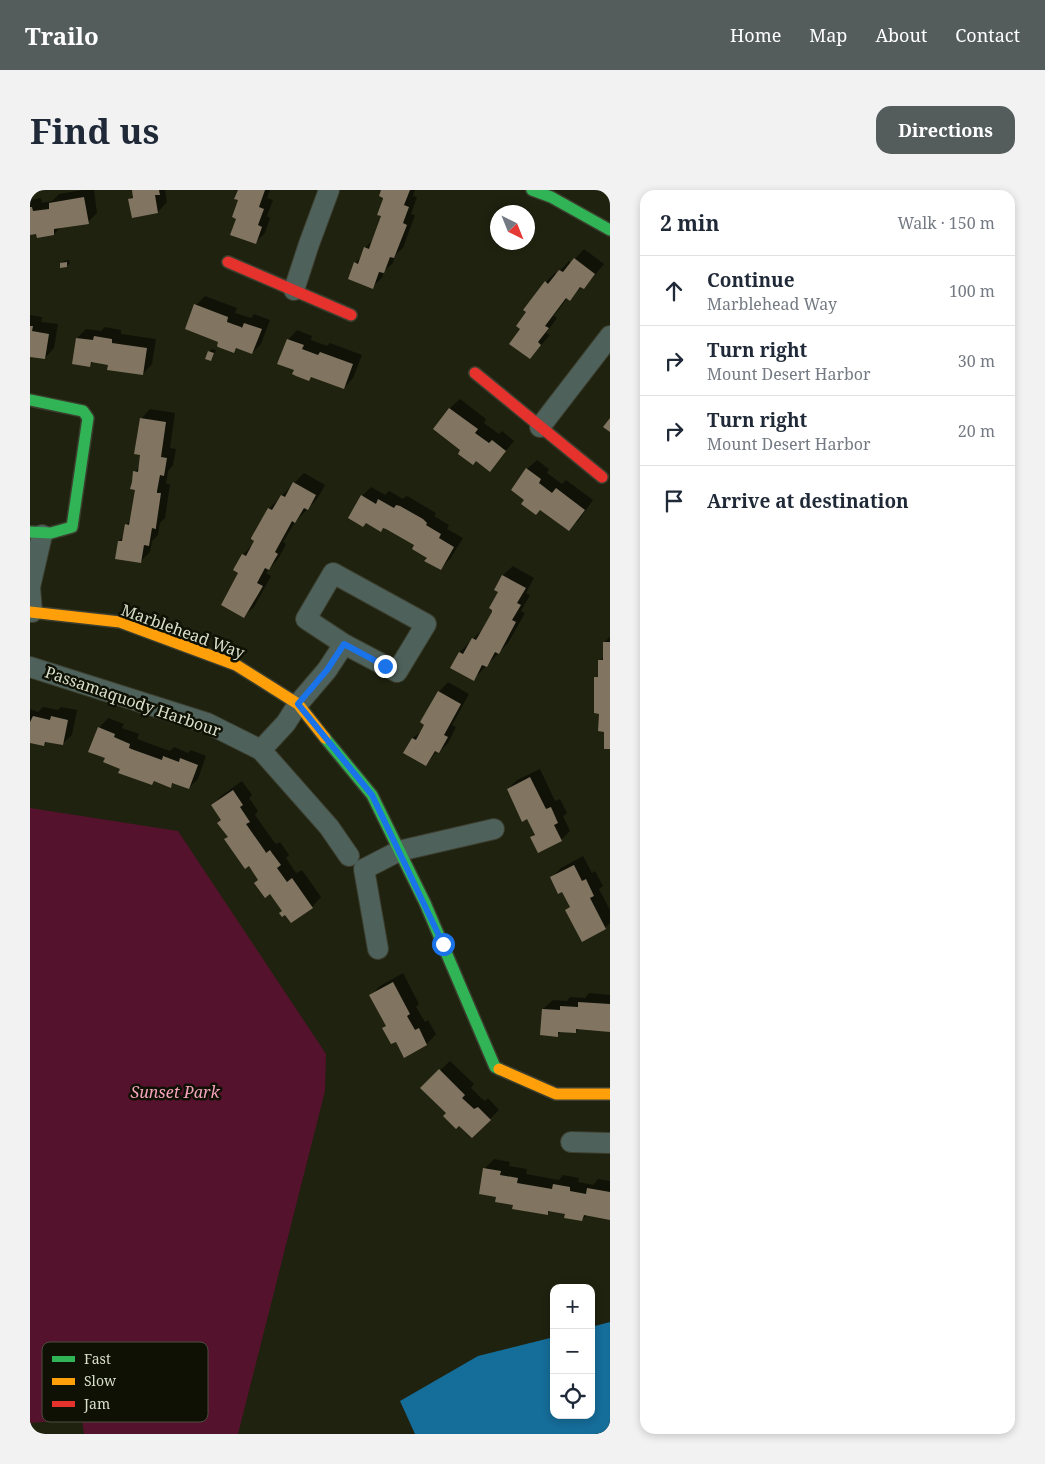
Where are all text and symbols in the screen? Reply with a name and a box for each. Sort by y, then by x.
text: Trailo [25,19,99,52]
text: Home [730,23,781,47]
text: Map [809,23,847,47]
text: About [875,23,927,47]
text: Contact [955,23,1020,47]
button: Directions [876,106,1015,154]
text: Find us [30,107,159,154]
north arrow [490,205,535,250]
text: 2 min [660,209,719,237]
text: Walk · 150 m [898,212,995,234]
text: Continue [707,267,795,293]
icon: ahead [660,277,688,305]
text: 100 m [949,280,995,302]
text: Marblehead Way [707,293,837,315]
text: Turn right [707,337,807,363]
icon: right [660,347,688,375]
text: 30 m [958,350,995,372]
text: Mount Desert Harbor [707,363,871,385]
text: Turn right [707,407,807,433]
icon: right [660,417,688,445]
text: 20 m [958,420,995,442]
text: Mount Desert Harbor [707,433,871,455]
icon: arrive [660,487,688,515]
text: Arrive at destination [707,488,909,514]
street label: Marblehead Way [118,598,249,664]
route end [374,655,397,678]
street label: Passamaquody Harbour [42,661,224,742]
route start [432,933,455,956]
park label: Sunset Park [130,1081,220,1103]
map controls [550,1284,595,1419]
button: + [550,1284,595,1329]
button: − [550,1329,595,1374]
legend [42,1342,208,1422]
text: Fast [84,1349,111,1368]
text: Slow [84,1371,117,1390]
button: locate [550,1374,595,1419]
text: Jam [83,1394,110,1413]

